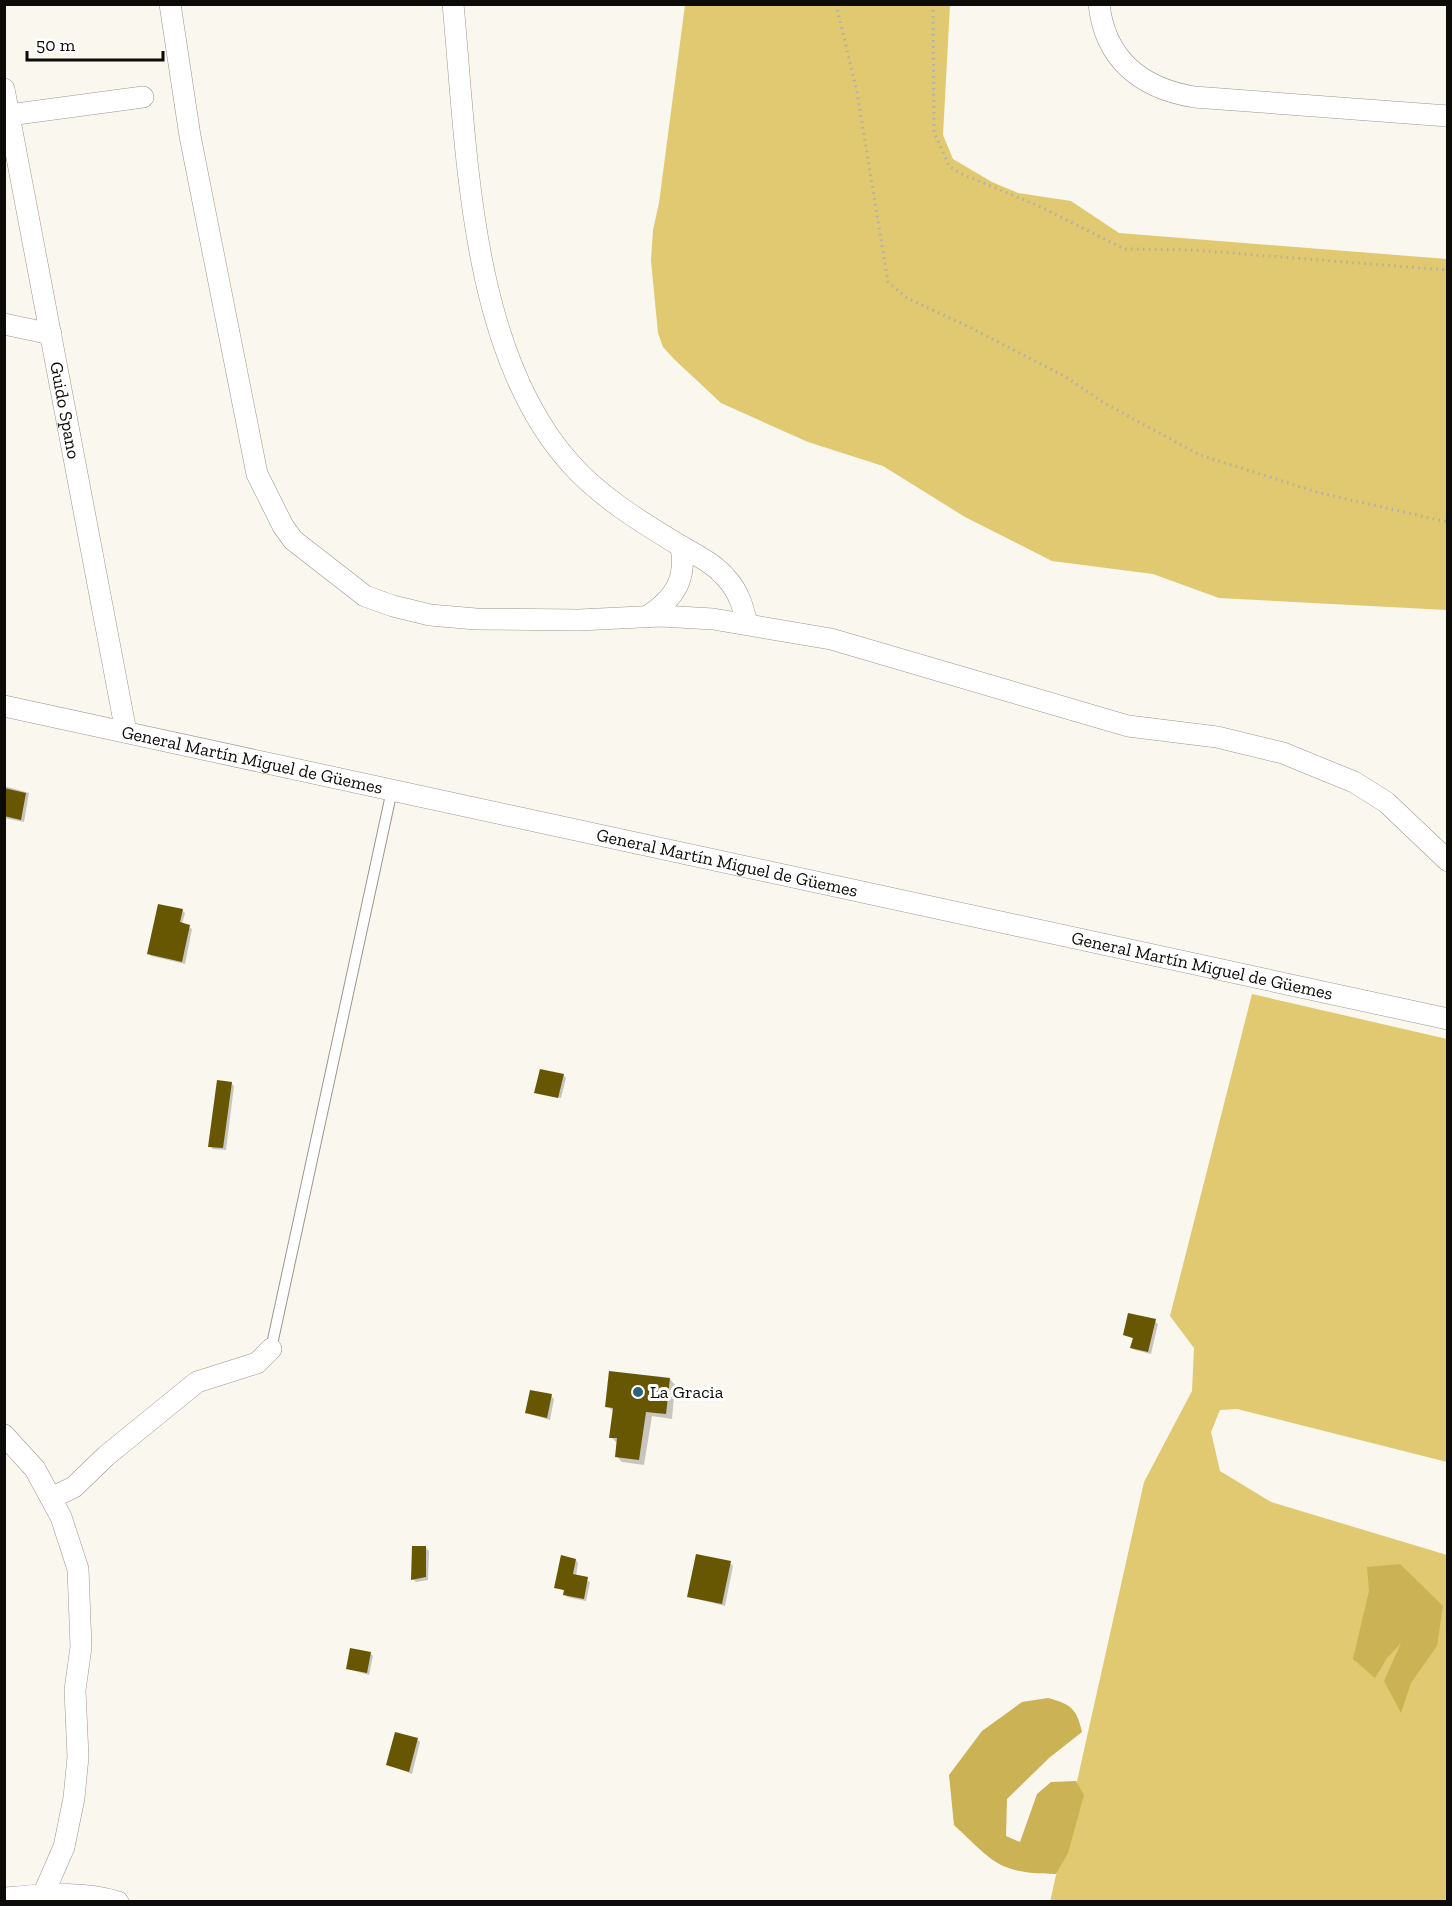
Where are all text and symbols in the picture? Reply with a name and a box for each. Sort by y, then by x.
scale bar [27,24,164,62]
text: 50 m [36,34,76,56]
street label: Guido Spano [45,360,85,461]
street label: General Martín Miguel de Güemes [120,721,385,799]
street label: General Martín Miguel de Güemes [595,824,860,902]
street label: General Martín Miguel de Güemes [1070,927,1335,1005]
place label: La Gracia [650,1381,724,1403]
marker: La Gracia [631,1385,645,1399]

